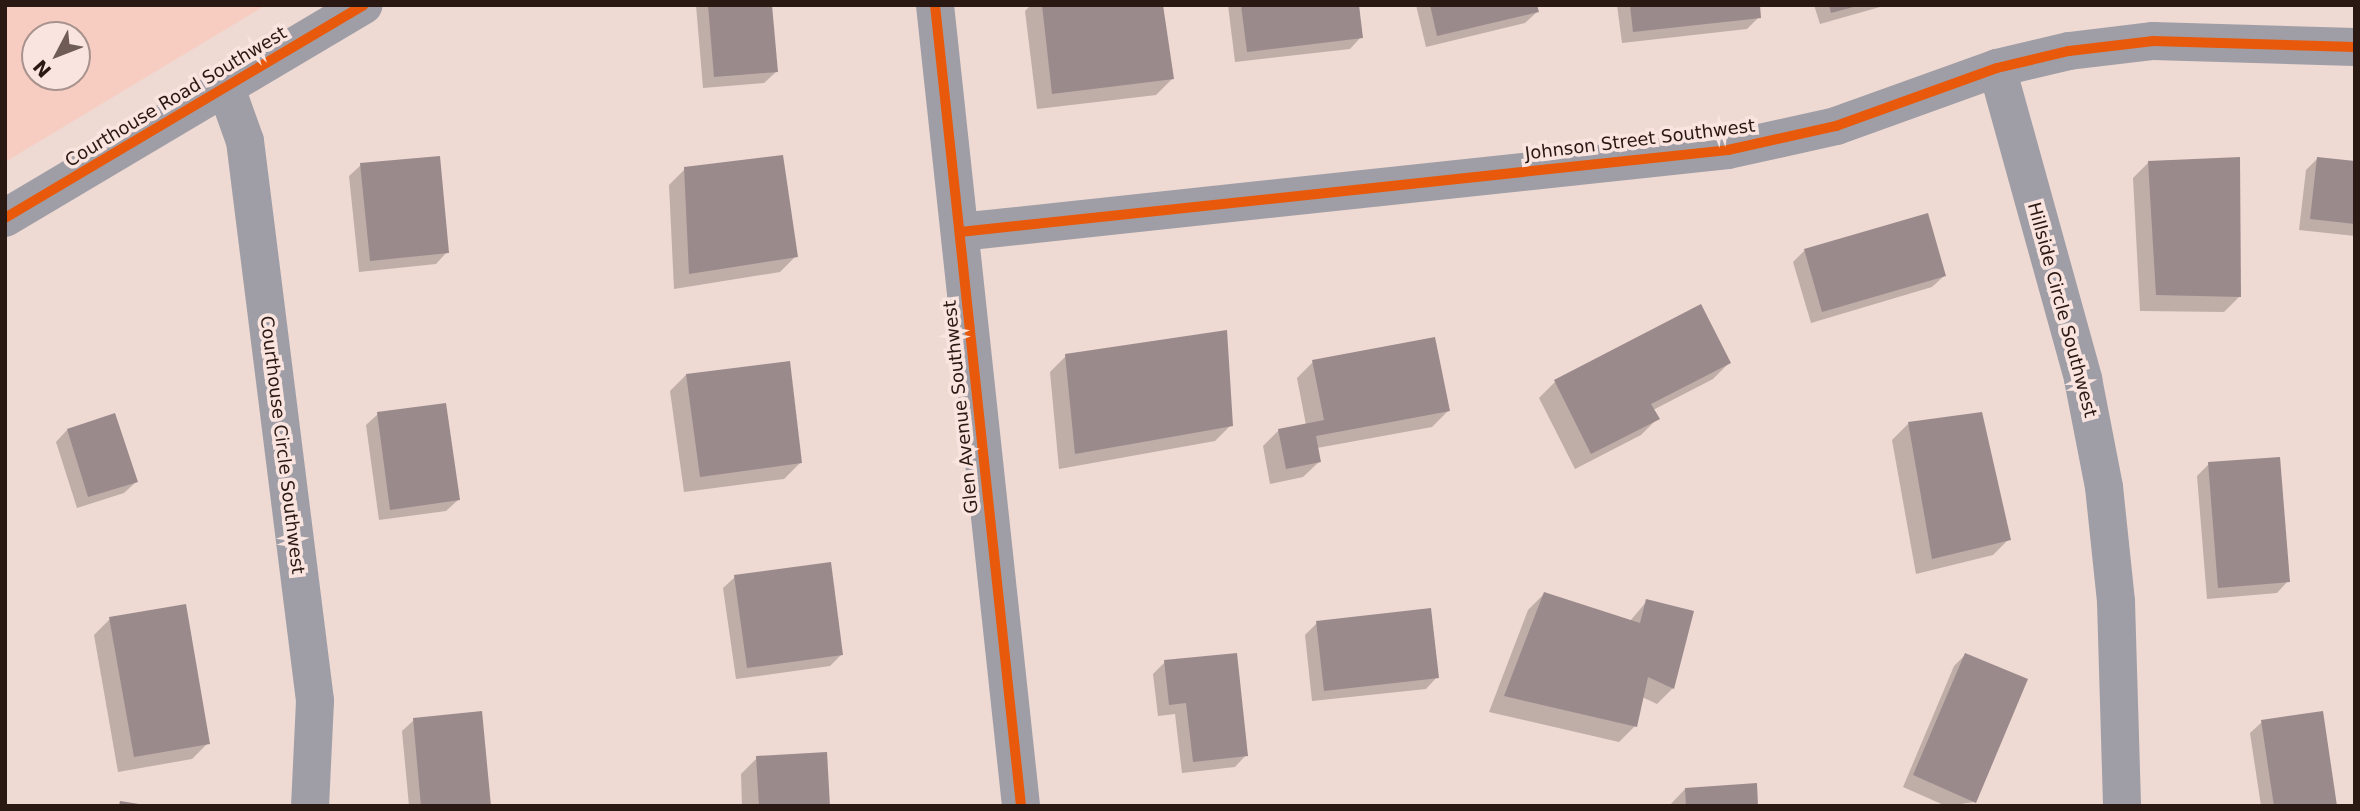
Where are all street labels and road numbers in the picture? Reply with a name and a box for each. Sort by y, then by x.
street label: Courthouse Road Southwest [61,22,291,172]
street label: Johnson Street Southwest [1524,115,1756,165]
street label: Hillside Circle Southwest [2023,200,2101,420]
street label: Glen Avenue Southwest [939,299,983,515]
street label: Courthouse Circle Southwest [255,315,309,575]

